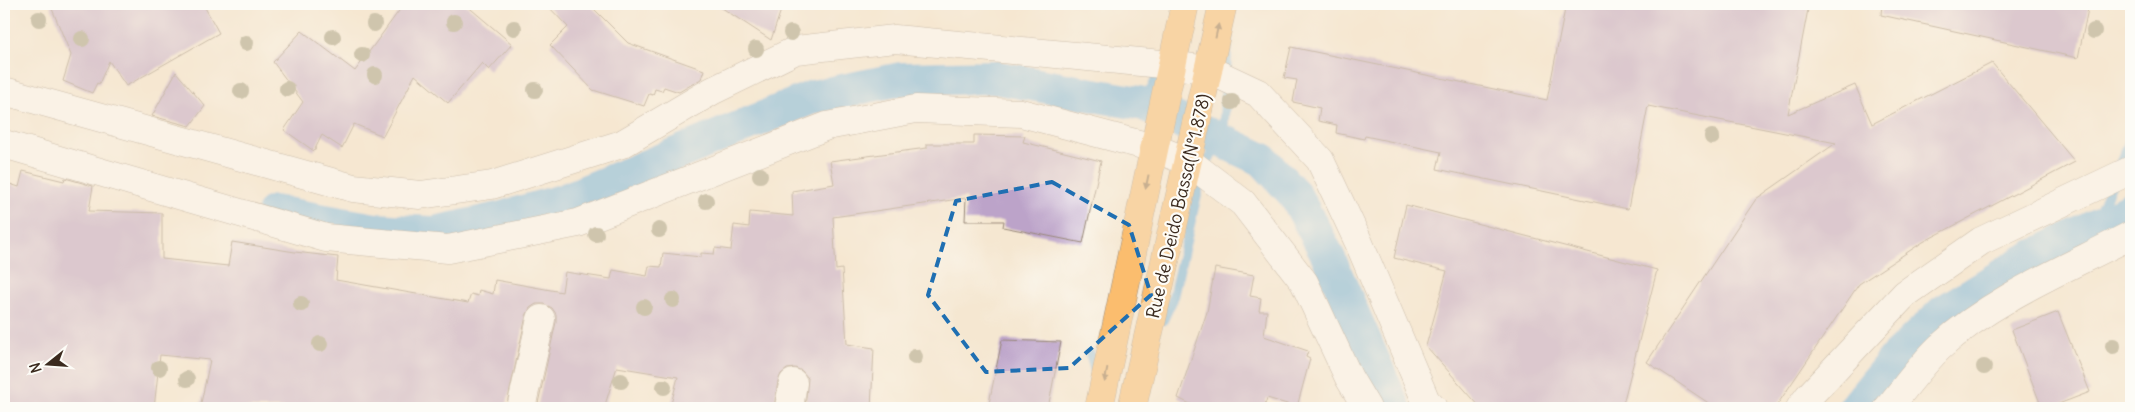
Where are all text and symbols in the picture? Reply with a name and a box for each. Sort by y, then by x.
one-way arrow [1214,23,1222,39]
street label: Rue de Deido Bassa(N°1.878) [1141,91,1215,321]
one-way arrow [1143,174,1151,189]
north arrow [22,340,72,390]
text: N [26,361,46,375]
one-way arrow [1102,367,1110,382]

